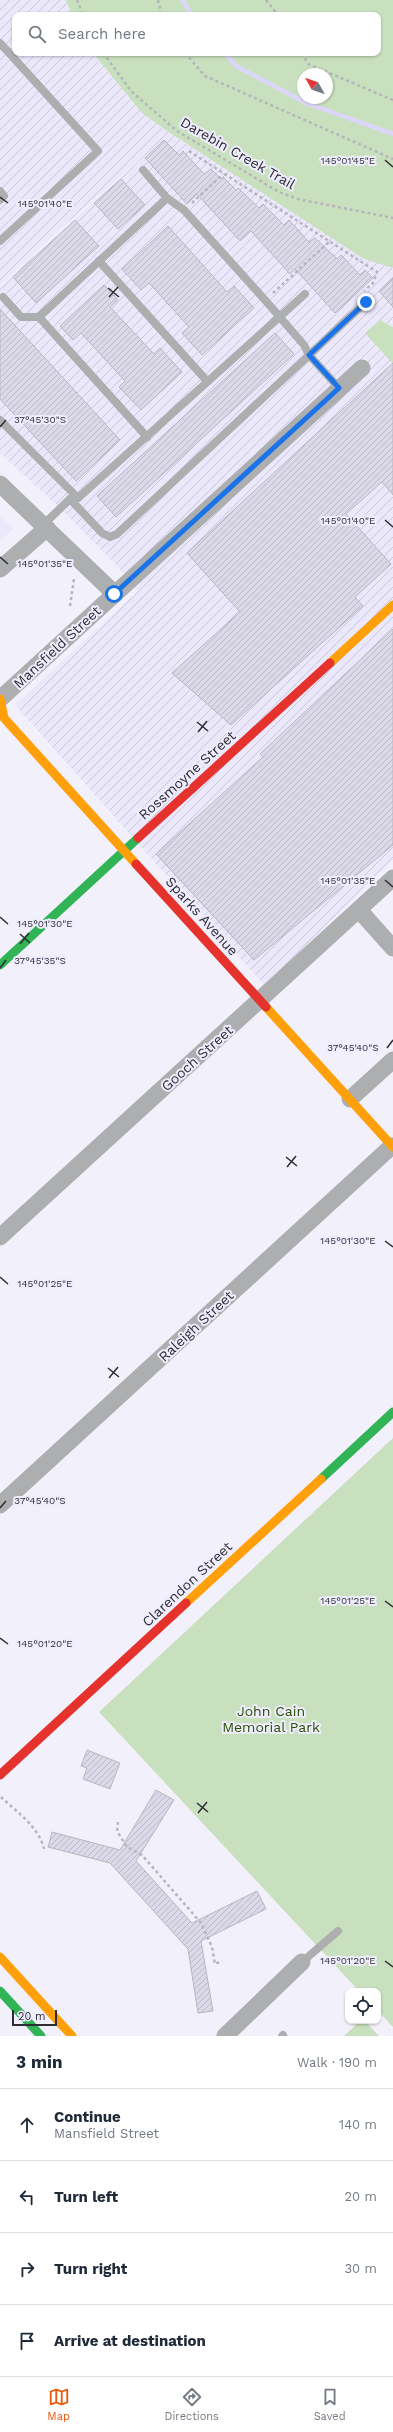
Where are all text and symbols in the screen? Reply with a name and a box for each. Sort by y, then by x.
search box [12,12,381,56]
icon: search [26,23,48,45]
text: Search here [58,25,146,43]
north arrow [297,68,333,104]
street label: Darebin Creek Trail [178,114,299,193]
text: 145°01'45"E [321,155,375,166]
text: 145°01'40"E [18,198,72,209]
route end [357,293,375,311]
text: 37°45'30"S [14,414,66,425]
text: 145°01'40"E [321,515,375,526]
text: 145°01'35"E [18,558,72,569]
route start [105,585,123,603]
street label: Mansfield Street [10,602,104,691]
street label: Rossmoyne Street [135,727,239,823]
street label: Sparks Avenue [163,873,241,959]
text: 145°01'35"E [321,875,375,886]
text: 145°01'30"E [17,918,73,929]
text: 37°45'35"S [14,955,66,966]
street label: Gooch Street [158,1022,236,1094]
text: 37°45'40"S [327,1042,379,1053]
text: 145°01'30"E [320,1235,376,1246]
text: 145°01'25"E [18,1278,72,1289]
street label: Raleigh Street [155,1287,237,1365]
text: 37°45'40"S [14,1495,66,1506]
street label: Clarendon Street [139,1538,235,1630]
text: 145°01'25"E [321,1595,375,1606]
text: 145°01'20"E [17,1638,73,1649]
park label: John Cain Memorial Park [222,1703,320,1735]
text: 145°01'20"E [320,1955,376,1966]
map controls [345,1988,381,2024]
button: locate [345,1988,381,2024]
scale bar [12,2008,57,2027]
text: 20 m [18,2010,46,2023]
text: 3 min [16,2052,62,2072]
text: Walk · 190 m [297,2055,377,2070]
text: Continue [54,2108,121,2126]
icon: ahead [16,2114,38,2136]
text: 140 m [339,2117,377,2132]
text: Mansfield Street [54,2126,159,2141]
icon: left [16,2186,38,2208]
text: Turn left [54,2188,118,2206]
text: 20 m [345,2189,377,2204]
icon: right [16,2258,38,2280]
text: Turn right [54,2260,127,2278]
text: 30 m [345,2261,377,2276]
icon: arrive [16,2330,38,2352]
text: Arrive at destination [54,2332,206,2350]
tab: Map [47,2386,70,2423]
tab: Directions [165,2386,219,2423]
tab: Saved [314,2386,346,2423]

